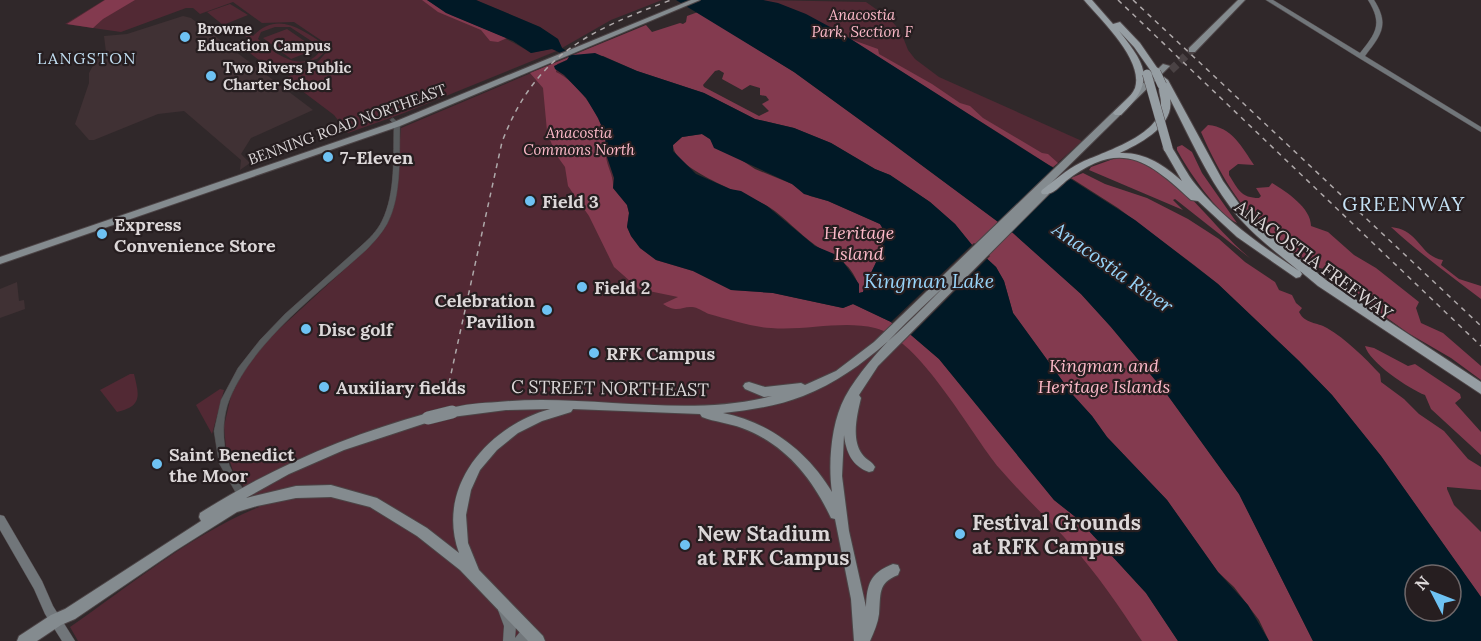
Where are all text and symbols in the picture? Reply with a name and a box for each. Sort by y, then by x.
park label: Anacostia Park, Section F [811,5,913,41]
place label: Browne Education Campus [197,19,331,55]
marker: Browne Education Campus [178,30,192,44]
district label: LANGSTON [37,48,137,68]
place label: Two Rivers Public Charter School [223,58,352,94]
marker: Two Rivers Public Charter School [204,69,218,83]
street label: BENNING ROAD NORTHEAST [245,79,449,169]
park label: Anacostia Commons North [523,123,635,159]
place label: 7-Eleven [340,146,414,169]
marker: 7-Eleven [321,150,335,164]
place label: Field 3 [542,190,599,213]
district label: GREENWAY [1342,191,1466,216]
marker: Field 3 [523,194,537,208]
street label: ANACOSTIA FREEWAY [1230,194,1398,325]
place label: Express Convenience Store [114,213,276,257]
water label: Anacostia River [1047,215,1179,319]
park label: Heritage Island [824,221,894,265]
marker: Express Convenience Store [95,227,109,241]
water label: Kingman Lake [864,268,994,293]
place label: Field 2 [594,276,650,299]
marker: Field 2 [575,280,589,294]
place label: Celebration Pavilion [434,289,536,333]
marker: Celebration Pavilion [540,303,554,317]
place label: Disc golf [318,318,394,341]
marker: Disc golf [299,322,313,336]
place label: RFK Campus [606,342,715,365]
marker: RFK Campus [587,346,601,360]
park label: Kingman and Heritage Islands [1038,354,1170,398]
street label: C STREET NORTHEAST [511,375,710,401]
place label: Auxiliary fields [336,376,466,399]
marker: Auxiliary fields [317,380,331,394]
place label: Saint Benedict the Moor [169,443,295,487]
marker: Saint Benedict the Moor [150,457,164,471]
place label: Festival Grounds at RFK Campus [972,509,1141,560]
place label: New Stadium at RFK Campus [697,520,849,571]
marker: Festival Grounds at RFK Campus [953,527,967,541]
marker: New Stadium at RFK Campus [678,538,692,552]
north arrow [1403,563,1463,623]
text: N [1410,572,1433,594]

